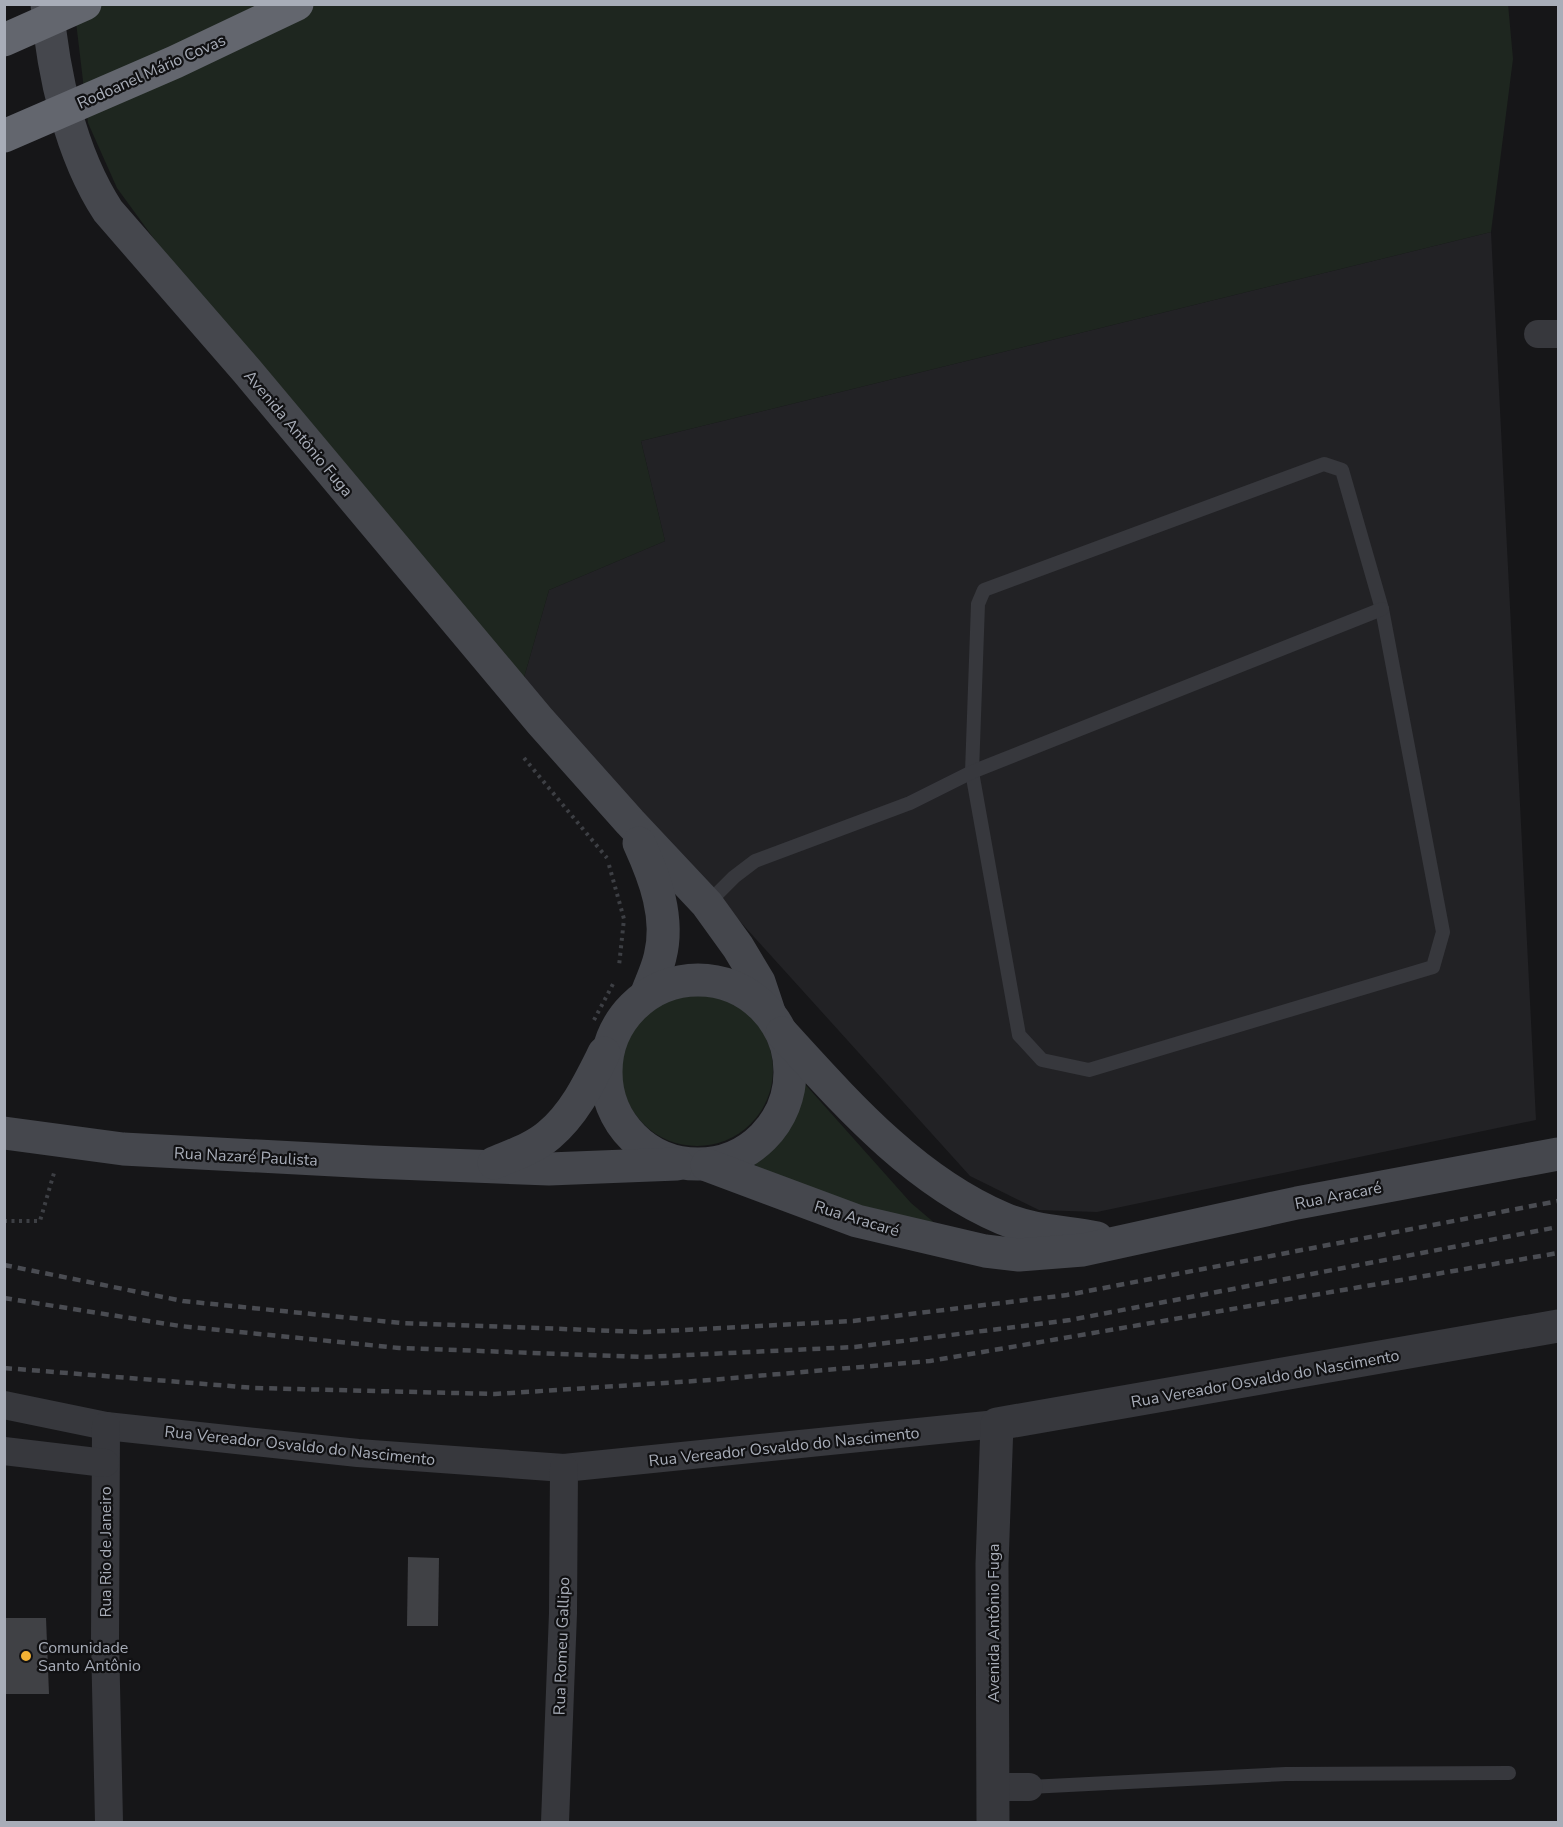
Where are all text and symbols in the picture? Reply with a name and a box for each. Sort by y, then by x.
street label: Rodoanel Mário Covas [74,29,229,115]
street label: Avenida Antônio Fuga [239,366,358,502]
street label: Rua Nazaré Paulista [173,1142,318,1172]
street label: Rua Aracaré [1293,1177,1383,1215]
street label: Rua Aracaré [811,1196,902,1242]
street label: Rua Vereador Osvaldo do Nascimento [1129,1345,1401,1413]
street label: Rua Vereador Osvaldo do Nascimento [163,1421,436,1471]
street label: Rua Vereador Osvaldo do Nascimento [648,1422,921,1472]
street label: Rua Rio de Janeiro [95,1486,117,1618]
street label: Avenida Antônio Fuga [983,1544,1005,1703]
street label: Rua Romeu Gallipo [549,1576,575,1716]
place label: Comunidade Santo Antônio [38,1637,141,1677]
marker: Comunidade Santo Antônio [19,1649,33,1663]

